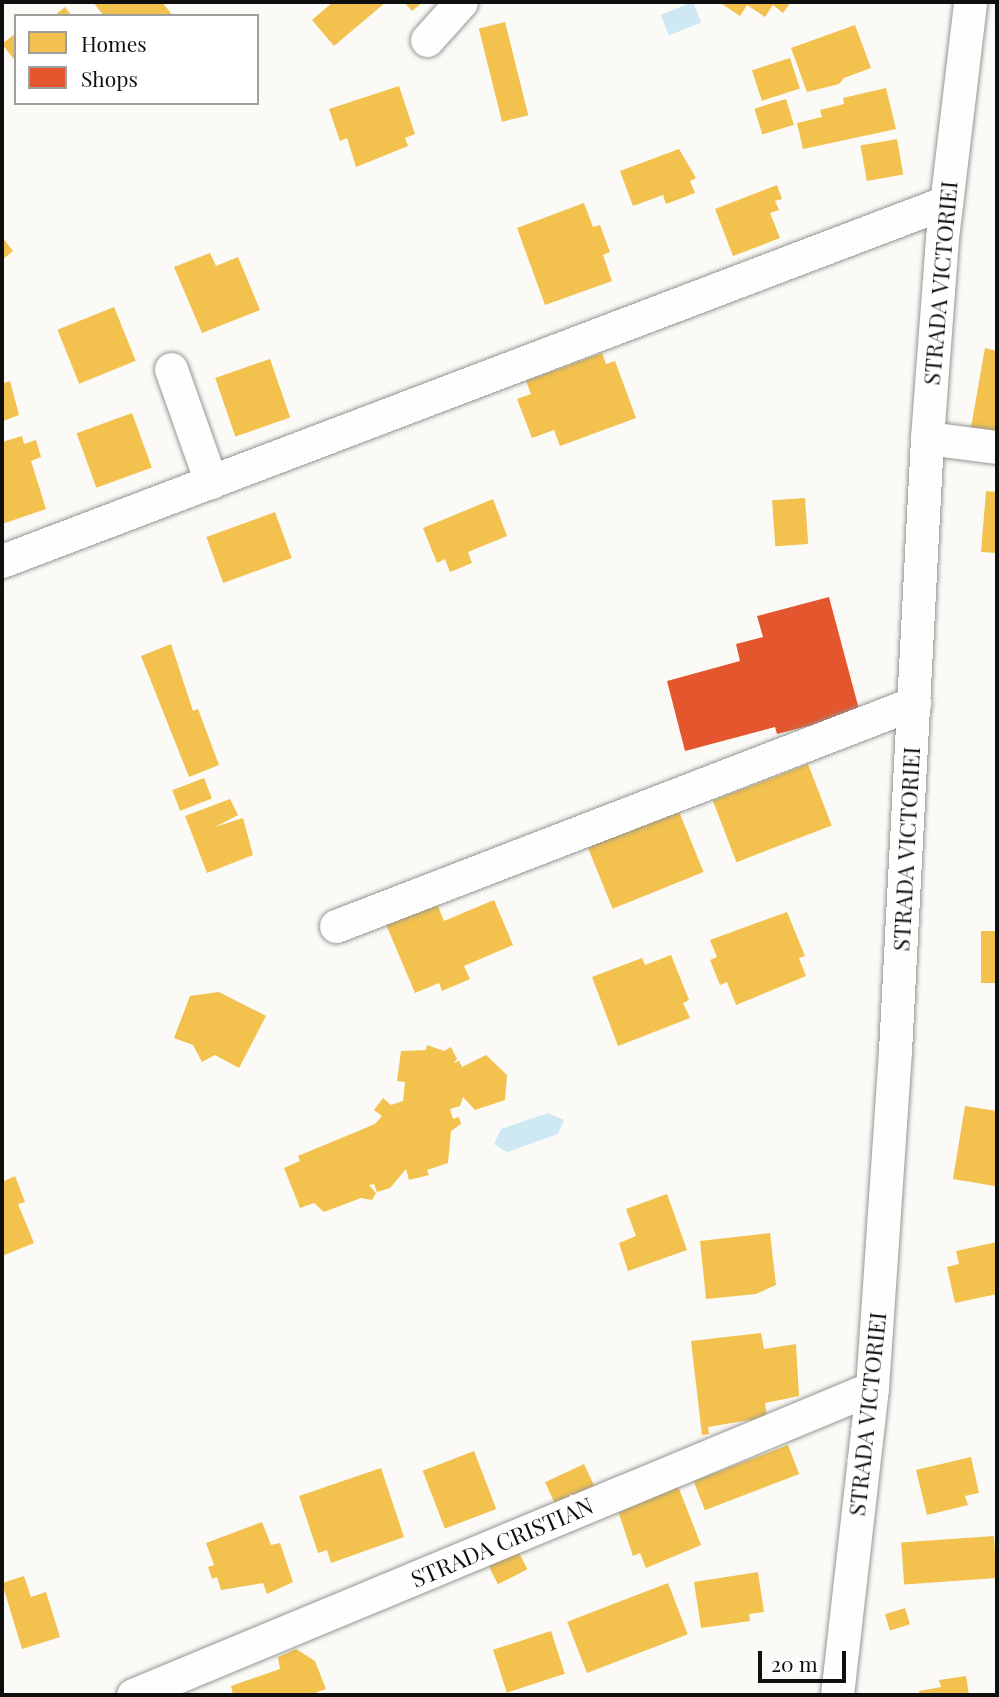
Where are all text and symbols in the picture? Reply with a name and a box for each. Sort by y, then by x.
legend [14,14,259,105]
text: Homes [81,29,147,57]
text: Shops [81,64,138,92]
street label: STRADA VICTORIEI [917,179,963,387]
street label: STRADA VICTORIEI [887,746,925,952]
street label: STRADA VICTORIEI [843,1310,891,1518]
street label: STRADA CRISTIAN [407,1491,597,1593]
scale bar [761,1638,848,1682]
text: 20 m [771,1649,818,1677]

